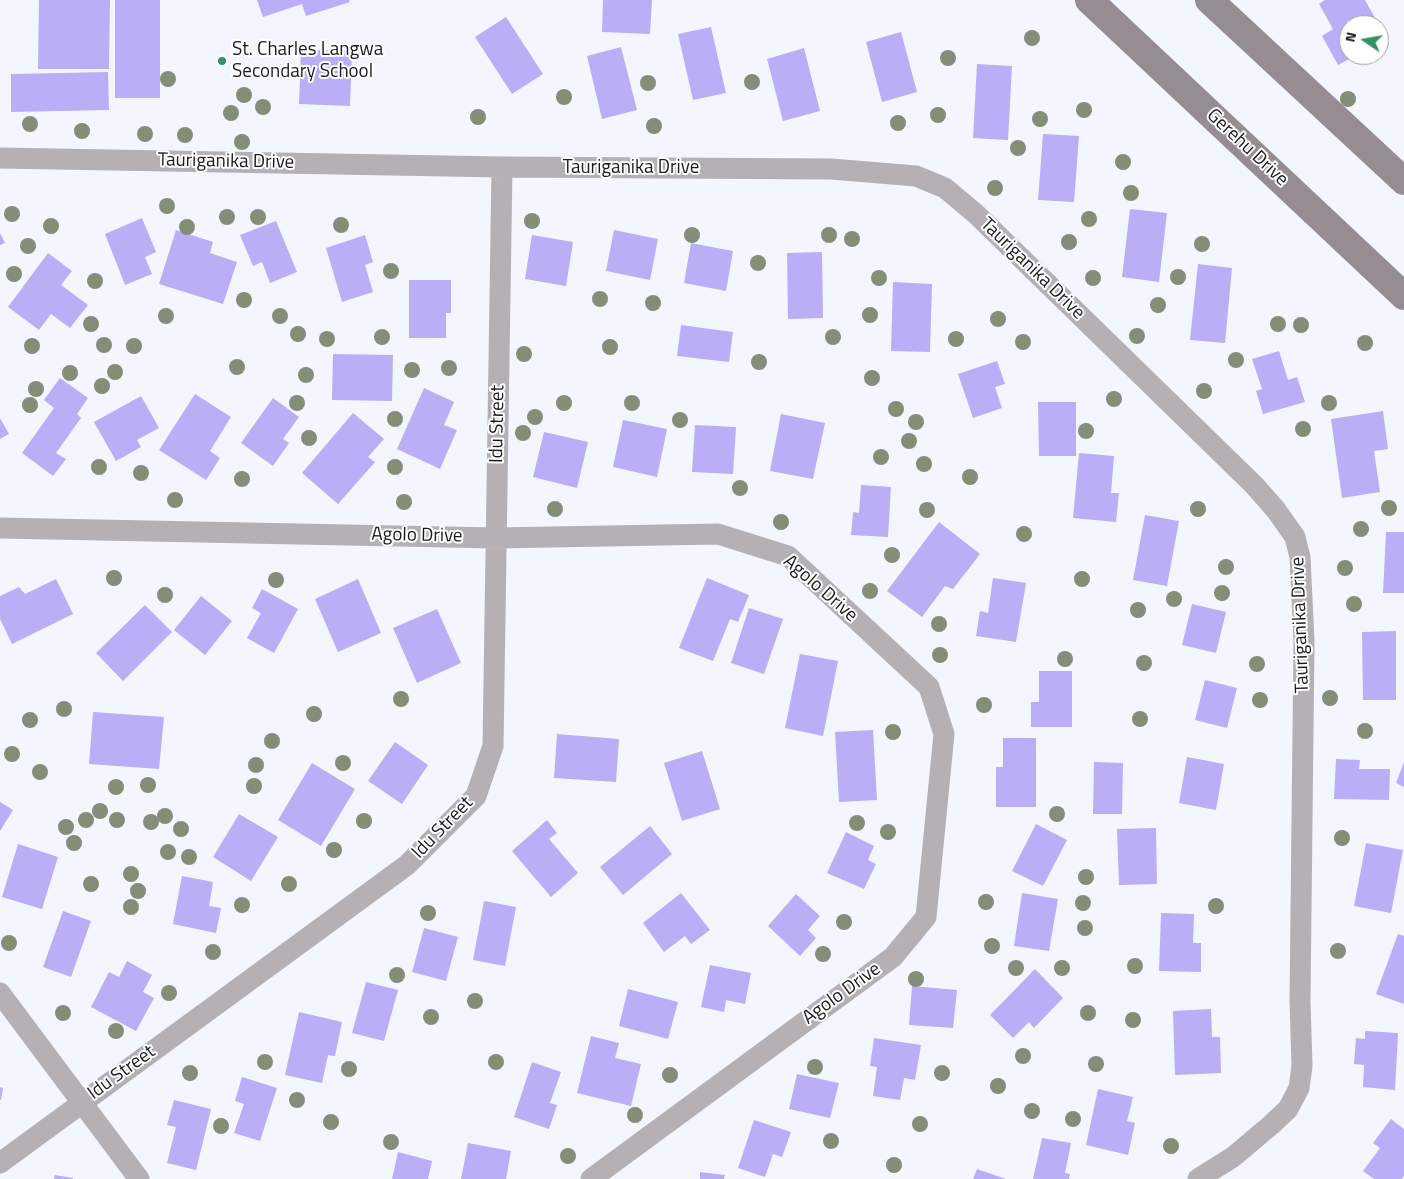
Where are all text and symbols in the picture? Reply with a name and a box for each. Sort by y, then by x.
north arrow [1339,15,1389,65]
text: N [1339,30,1361,44]
place label: St. Charles Langwa Secondary School [232,39,383,83]
marker: St. Charles Langwa Secondary School [216,55,228,67]
street label: Gerehu Drive [1201,104,1293,192]
street label: Tauriganika Drive [158,149,294,175]
street label: Tauriganika Drive [563,157,699,179]
street label: Tauriganika Drive [975,213,1089,325]
street label: Idu Street [486,385,510,463]
street label: Agolo Drive [371,524,463,548]
street label: Agolo Drive [778,551,862,627]
street label: Tauriganika Drive [1287,556,1315,694]
street label: Idu Street [408,792,478,864]
street label: Agolo Drive [798,958,886,1030]
street label: Idu Street [84,1041,160,1105]

